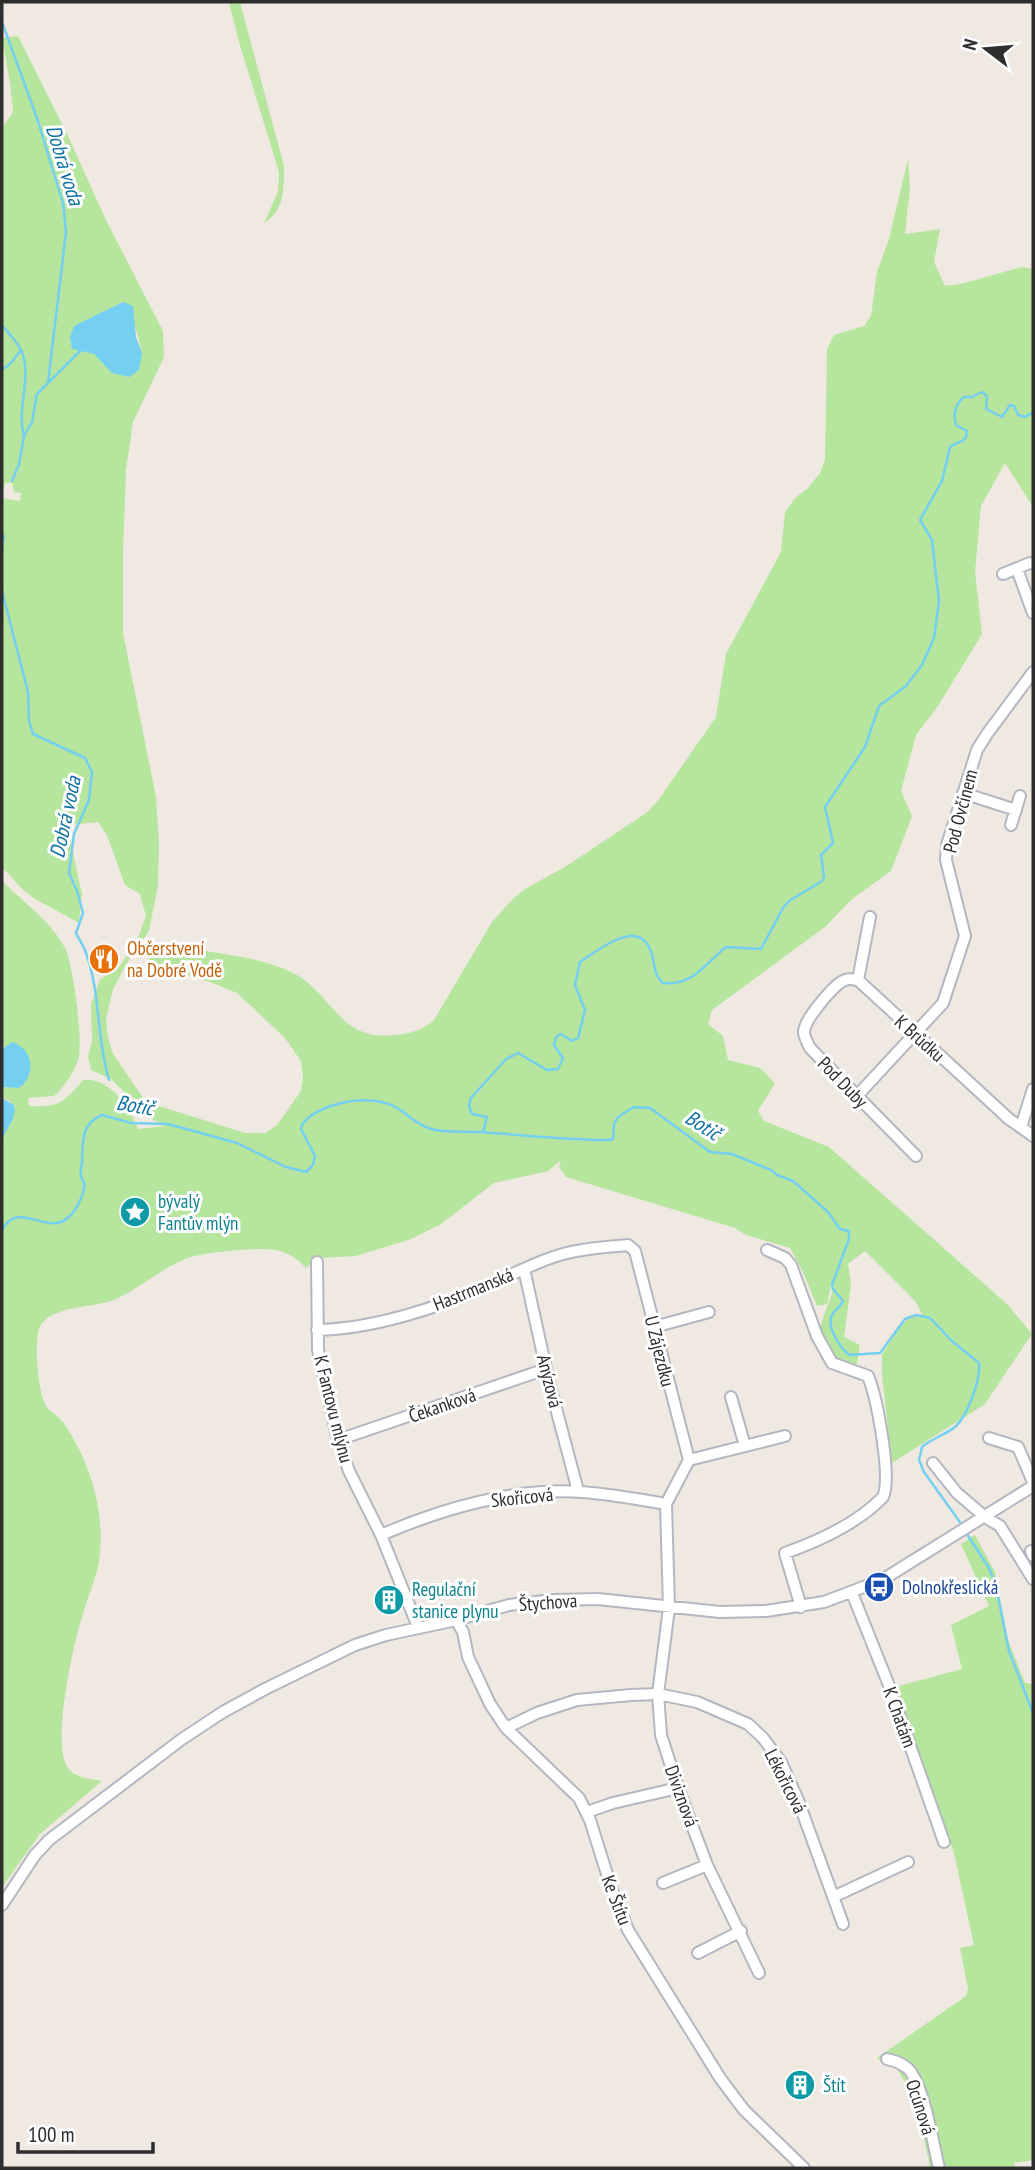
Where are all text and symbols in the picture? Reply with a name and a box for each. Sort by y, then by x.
north arrow [951,14,1021,84]
text: N [957,36,983,53]
water label: Dobrá voda [40,122,90,210]
street label: Pod Ovčínem [937,767,983,855]
water label: Dobrá voda [43,772,87,860]
place label: Občerstvení na Dobré Vodě [127,936,222,982]
restaurant icon: Občerstvení na Dobré Vodě [87,942,121,976]
street label: K Brůdku [890,1009,950,1067]
street label: Pod Duby [813,1051,874,1113]
water label: Botič [115,1089,159,1122]
water label: Botič [680,1104,729,1148]
place label: bývalý Fantův mlýn [158,1189,238,1235]
place icon: bývalý Fantův mlýn [118,1195,152,1229]
street label: Hastrmanská [429,1262,517,1316]
street label: U Zájezdku [640,1313,680,1389]
street label: Anýzová [532,1352,568,1410]
street label: K Fantovu mlýnu [309,1353,359,1465]
street label: Čekanková [405,1382,479,1428]
street label: Skořicová [490,1482,554,1512]
bus stop icon: Dolnokřeslická [862,1570,896,1604]
place label: Dolnokřeslická [902,1575,998,1599]
place label: Regulační stanice plynu [412,1577,498,1623]
building icon: Regulační stanice plynu [372,1583,406,1617]
street label: Štychova [518,1588,578,1616]
street label: K Chatám [878,1683,922,1751]
street label: Lékořicová [760,1745,812,1817]
street label: Diviznová [660,1762,704,1830]
street label: Ke Štítu [597,1872,637,1928]
building icon: Štít [783,2068,817,2102]
place label: Štít [823,2073,846,2097]
street label: Ocúnová [901,2076,941,2138]
scale bar [18,2110,152,2154]
text: 100 m [28,2121,74,2148]

